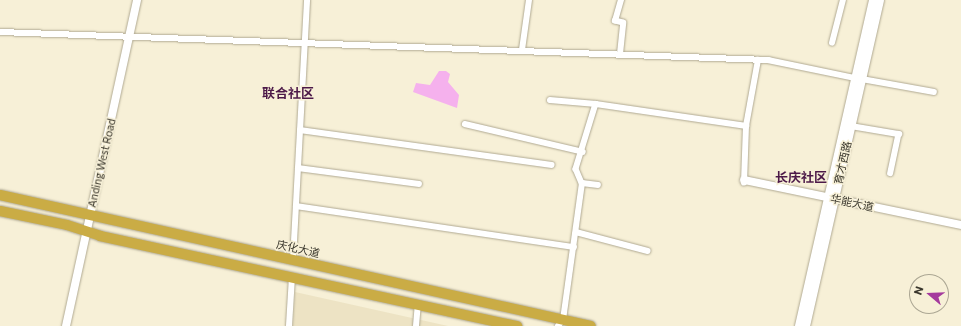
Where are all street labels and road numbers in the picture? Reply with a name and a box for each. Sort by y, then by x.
street label: Anding West Road [85,117,119,209]
street label: 育才西路 [832,140,854,186]
street label: 华能大道 [829,192,875,214]
street label: 庆化大道 [275,238,321,260]

